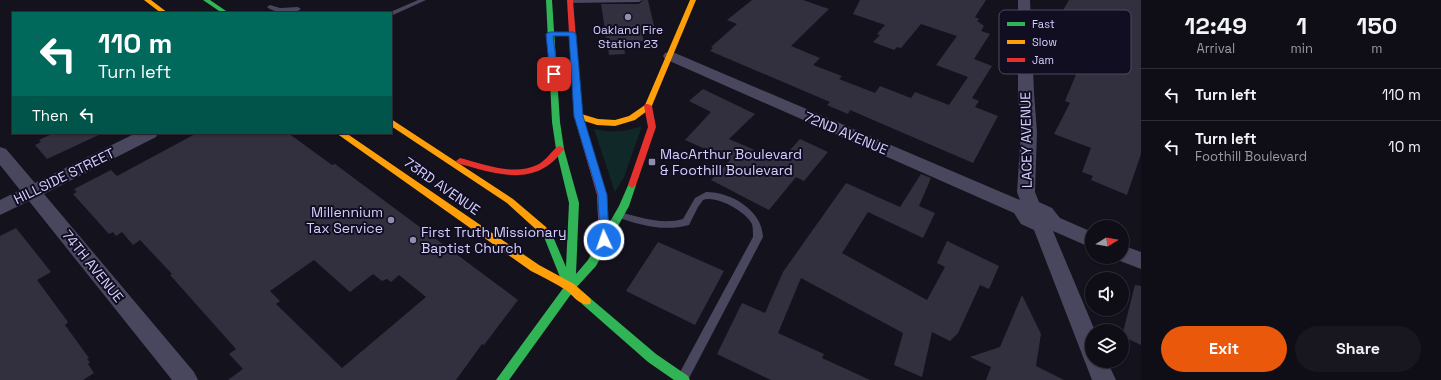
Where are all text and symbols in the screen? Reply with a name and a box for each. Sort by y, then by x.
legend [999,10,1131,74]
text: 12:49 [1185,10,1247,41]
text: 1 [1296,10,1307,41]
text: 150 [1357,10,1397,41]
marker: Oakland Fire Station 23 [623,12,633,22]
text: Fast [1032,17,1055,31]
place label: Oakland Fire Station 23 [593,22,663,52]
text: 110 m [98,25,172,61]
icon: left [32,28,84,80]
text: Slow [1032,35,1057,49]
text: Arrival [1196,40,1235,57]
text: min [1291,40,1313,57]
text: m [1371,40,1383,57]
text: Jam [1032,53,1054,67]
pin [537,57,571,91]
text: Turn left [98,60,171,83]
icon: arrive [543,63,565,85]
icon: left [1161,84,1183,106]
text: Turn left [1195,85,1257,104]
text: 110 m [1382,85,1421,104]
street label: LACEY AVENUE [1016,92,1036,188]
icon: left [76,104,98,126]
text: Then [32,106,68,125]
street label: 72ND AVENUE [801,107,891,159]
text: Turn left [1195,129,1257,148]
icon: left [1161,136,1183,158]
text: 10 m [1388,137,1421,156]
street label: HILLSIDE STREET [11,144,117,208]
place label: MacArthur Boulevard & Foothill Boulevard [660,145,802,179]
text: Foothill Boulevard [1195,148,1307,165]
street label: 73RD AVENUE [400,153,484,219]
marker: MacArthur Boulevard & Foothill Boulevard [647,157,657,167]
place label: Millennium Tax Service [306,203,383,237]
marker: Millennium Tax Service [386,215,396,225]
position arrow [583,219,625,261]
north arrow [1085,220,1129,264]
map controls [1085,220,1129,368]
place label: First Truth Missionary Baptist Church [421,223,567,257]
street label: 74TH AVENUE [58,226,128,306]
marker: First Truth Missionary Baptist Church [408,235,418,245]
button: sound [1085,272,1129,316]
button: layers [1085,324,1129,368]
button: Exit [1161,326,1287,372]
button: Share [1295,326,1421,372]

